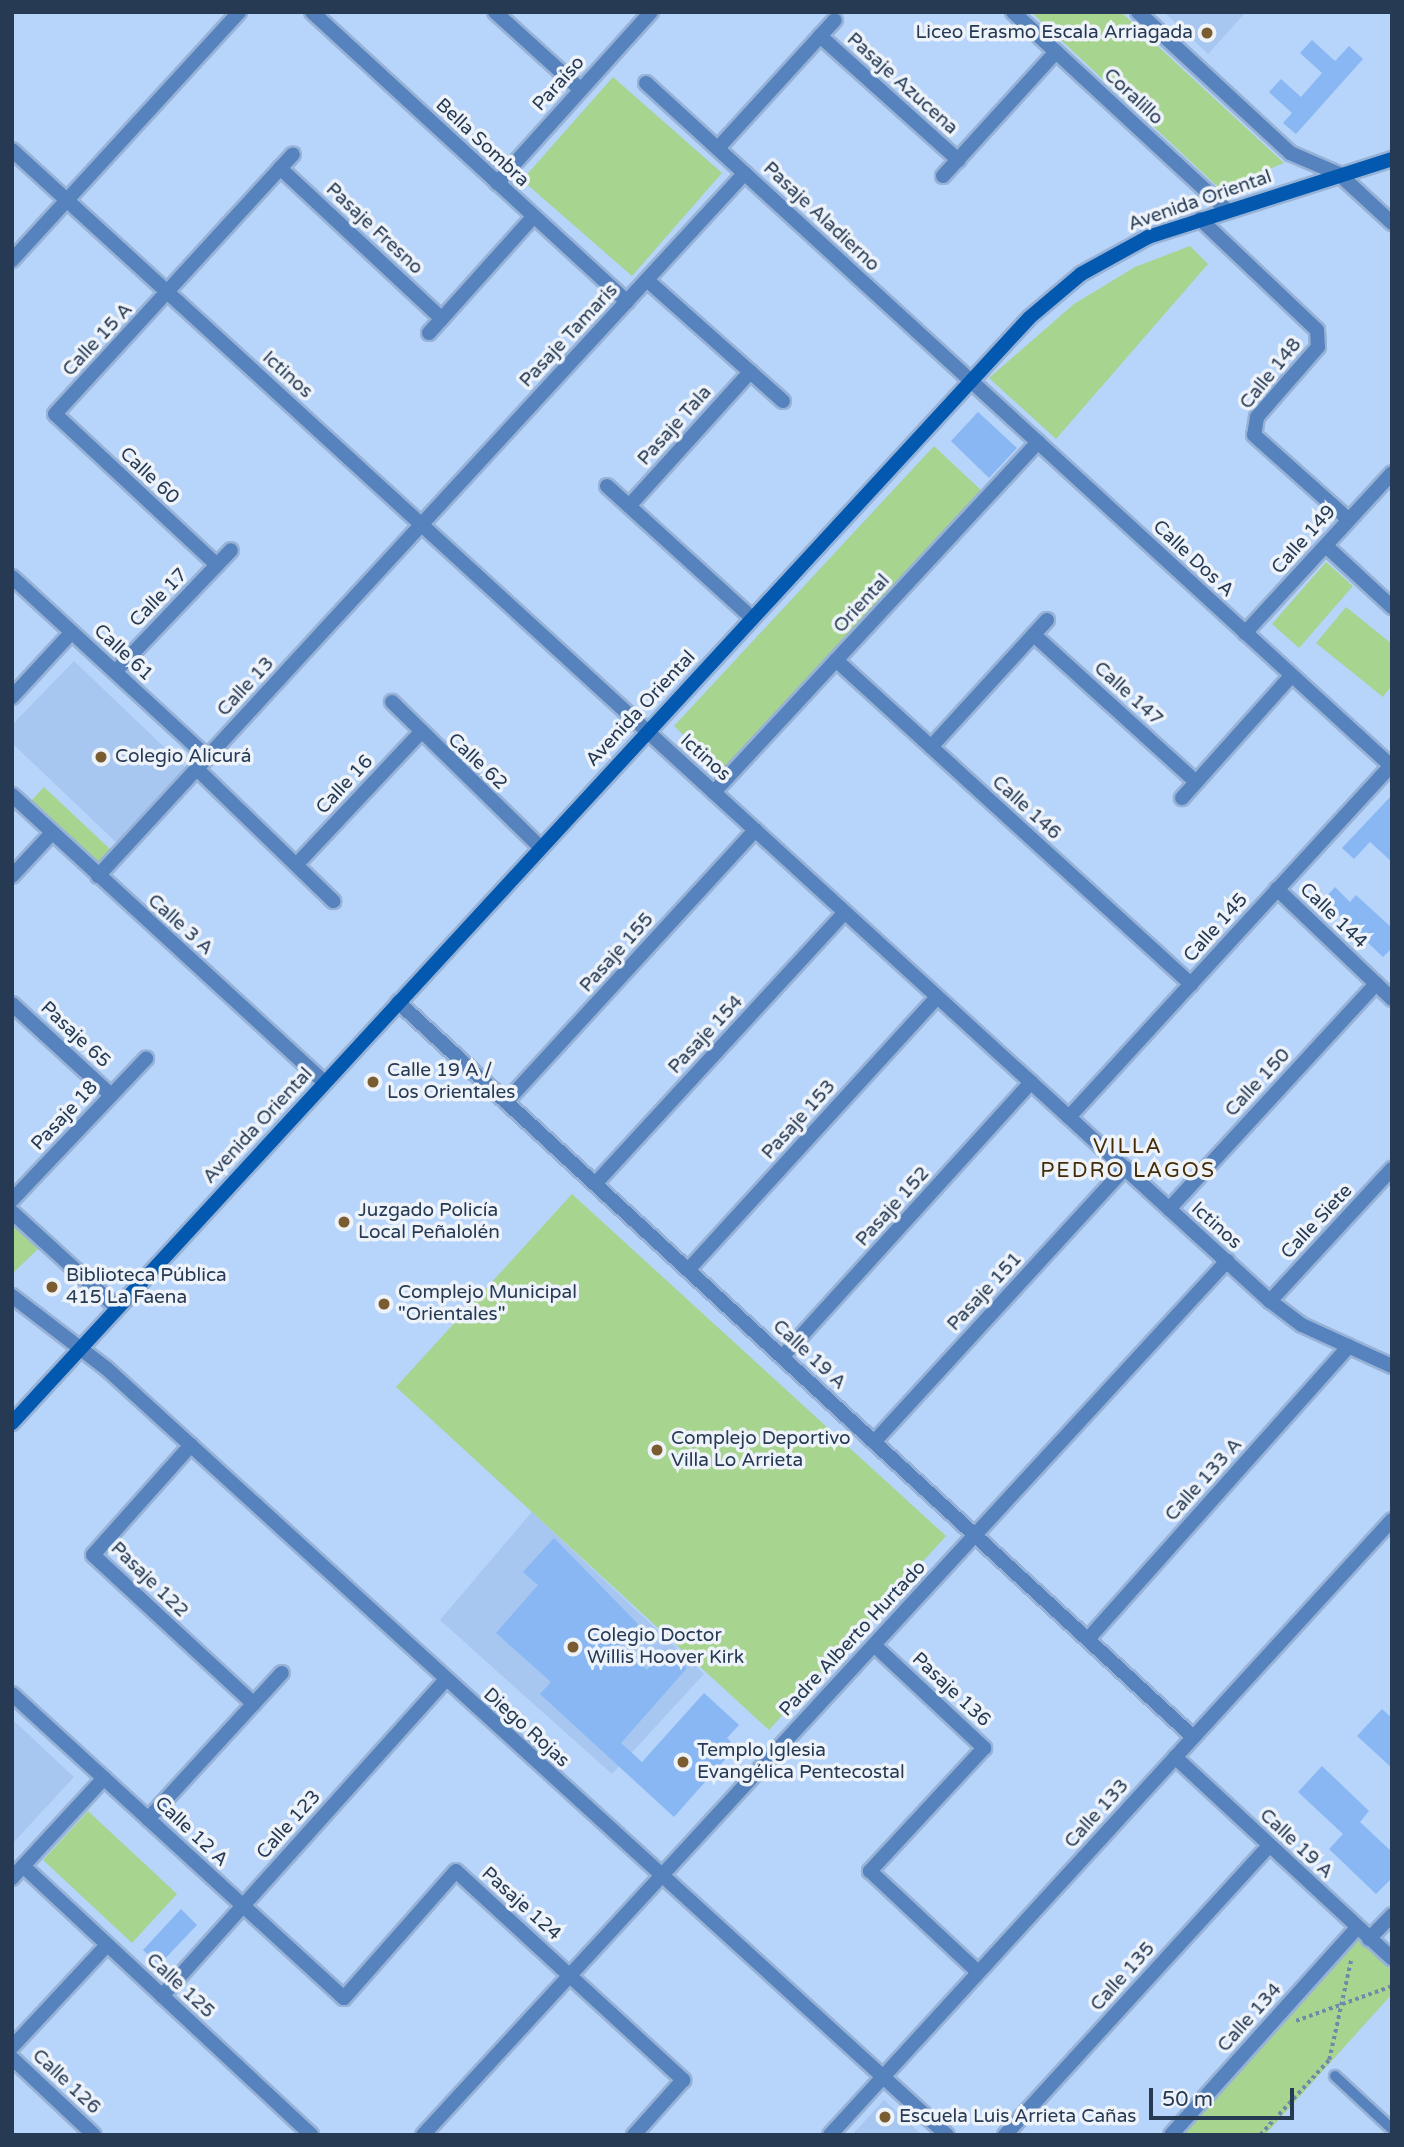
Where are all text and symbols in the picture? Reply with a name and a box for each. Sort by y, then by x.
place label: Liceo Erasmo Escala Arriagada [915,22,1193,44]
marker: Liceo Erasmo Escala Arriagada [1199,25,1215,41]
street label: Pasaje Azucena [842,28,962,140]
street label: Paraíso [528,52,590,116]
street label: Coralillo [1099,64,1167,130]
street label: Bella Sombra [431,94,533,192]
street label: Pasaje Aladierno [758,157,884,277]
street label: Avenida Oriental [1125,166,1275,236]
street label: Pasaje Fresno [321,178,427,280]
street label: Pasaje Tamaris [515,279,623,393]
street label: Calle 15 A [58,299,138,381]
street label: Calle 148 [1235,334,1307,414]
street label: Ictinos [257,347,317,403]
street label: Pasaje Tala [633,381,717,471]
street label: Calle 60 [115,443,183,509]
street label: Calle 149 [1267,501,1341,579]
street label: Calle Dos A [1148,516,1238,602]
street label: Calle 17 [125,564,193,632]
street label: Oriental [829,570,895,638]
street label: Calle 61 [89,620,157,686]
street label: Avenida Oriental [581,646,701,772]
street label: Calle 13 [213,653,279,721]
street label: Calle 147 [1089,657,1167,731]
street label: Calle 62 [443,729,511,795]
street label: Ictinos [675,730,735,786]
place label: Colegio Alicurá [115,746,251,768]
marker: Colegio Alicurá [93,749,109,765]
street label: Calle 16 [312,751,378,819]
street label: Calle 146 [987,771,1065,845]
street label: Calle 144 [1295,878,1371,954]
street label: Calle 145 [1179,889,1253,967]
street label: Calle 3 A [143,890,217,960]
street label: Pasaje 155 [575,909,659,997]
street label: Pasaje 154 [664,991,748,1079]
street label: Pasaje 65 [35,997,115,1073]
street label: Calle 150 [1221,1044,1295,1122]
place label: Calle 19 A / Los Orientales [387,1060,515,1104]
street label: Avenida Oriental [198,1063,318,1189]
marker: Calle 19 A / Los Orientales [365,1074,381,1090]
street label: Pasaje 18 [27,1076,103,1156]
street label: Pasaje 153 [757,1076,841,1164]
district label: VILLA PEDRO LAGOS [1042,1134,1214,1184]
street label: Pasaje 152 [851,1163,935,1251]
street label: Calle Siete [1277,1180,1357,1264]
street label: Ictinos [1186,1198,1246,1254]
place label: Juzgado Policía Local Peñalolén [358,1200,500,1244]
marker: Juzgado Policía Local Peñalolén [336,1214,352,1230]
street label: Pasaje 151 [943,1248,1027,1336]
place label: Biblioteca Pública 415 La Faena [66,1265,227,1309]
marker: Biblioteca Pública 415 La Faena [44,1279,60,1295]
place label: Complejo Municipal "Orientales" [398,1282,577,1326]
marker: Complejo Municipal "Orientales" [376,1296,392,1312]
street label: Calle 19 A [768,1315,850,1395]
place label: Complejo Deportivo Villa Lo Arrieta [671,1428,851,1472]
street label: Calle 133 A [1161,1434,1247,1526]
marker: Complejo Deportivo Villa Lo Arrieta [649,1442,665,1458]
street label: Pasaje 122 [105,1537,193,1623]
street label: Padre Alberto Hurtado [775,1556,931,1722]
place label: Colegio Doctor Willis Hoover Kirk [587,1625,744,1669]
marker: Colegio Doctor Willis Hoover Kirk [565,1639,581,1655]
street label: Pasaje 136 [907,1648,995,1732]
street label: Diego Rojas [478,1683,574,1773]
place label: Templo Iglesia Evangélica Pentecostal [697,1740,905,1784]
marker: Templo Iglesia Evangélica Pentecostal [675,1754,691,1770]
street label: Calle 133 [1060,1775,1134,1853]
street label: Calle 123 [252,1786,326,1864]
street label: Calle 12 A [150,1792,232,1872]
street label: Calle 19 A [1255,1804,1337,1884]
street label: Pasaje 124 [477,1862,565,1946]
street label: Calle 135 [1086,1938,1160,2016]
street label: Calle 125 [141,1949,219,2023]
street label: Calle 134 [1213,1979,1287,2057]
street label: Calle 126 [27,2045,105,2119]
scale bar [1152,2074,1297,2118]
text: 50 m [1162,2087,1213,2112]
place label: Escuela Luis Arrieta Cañas [899,2106,1136,2128]
marker: Escuela Luis Arrieta Cañas [877,2109,893,2125]

